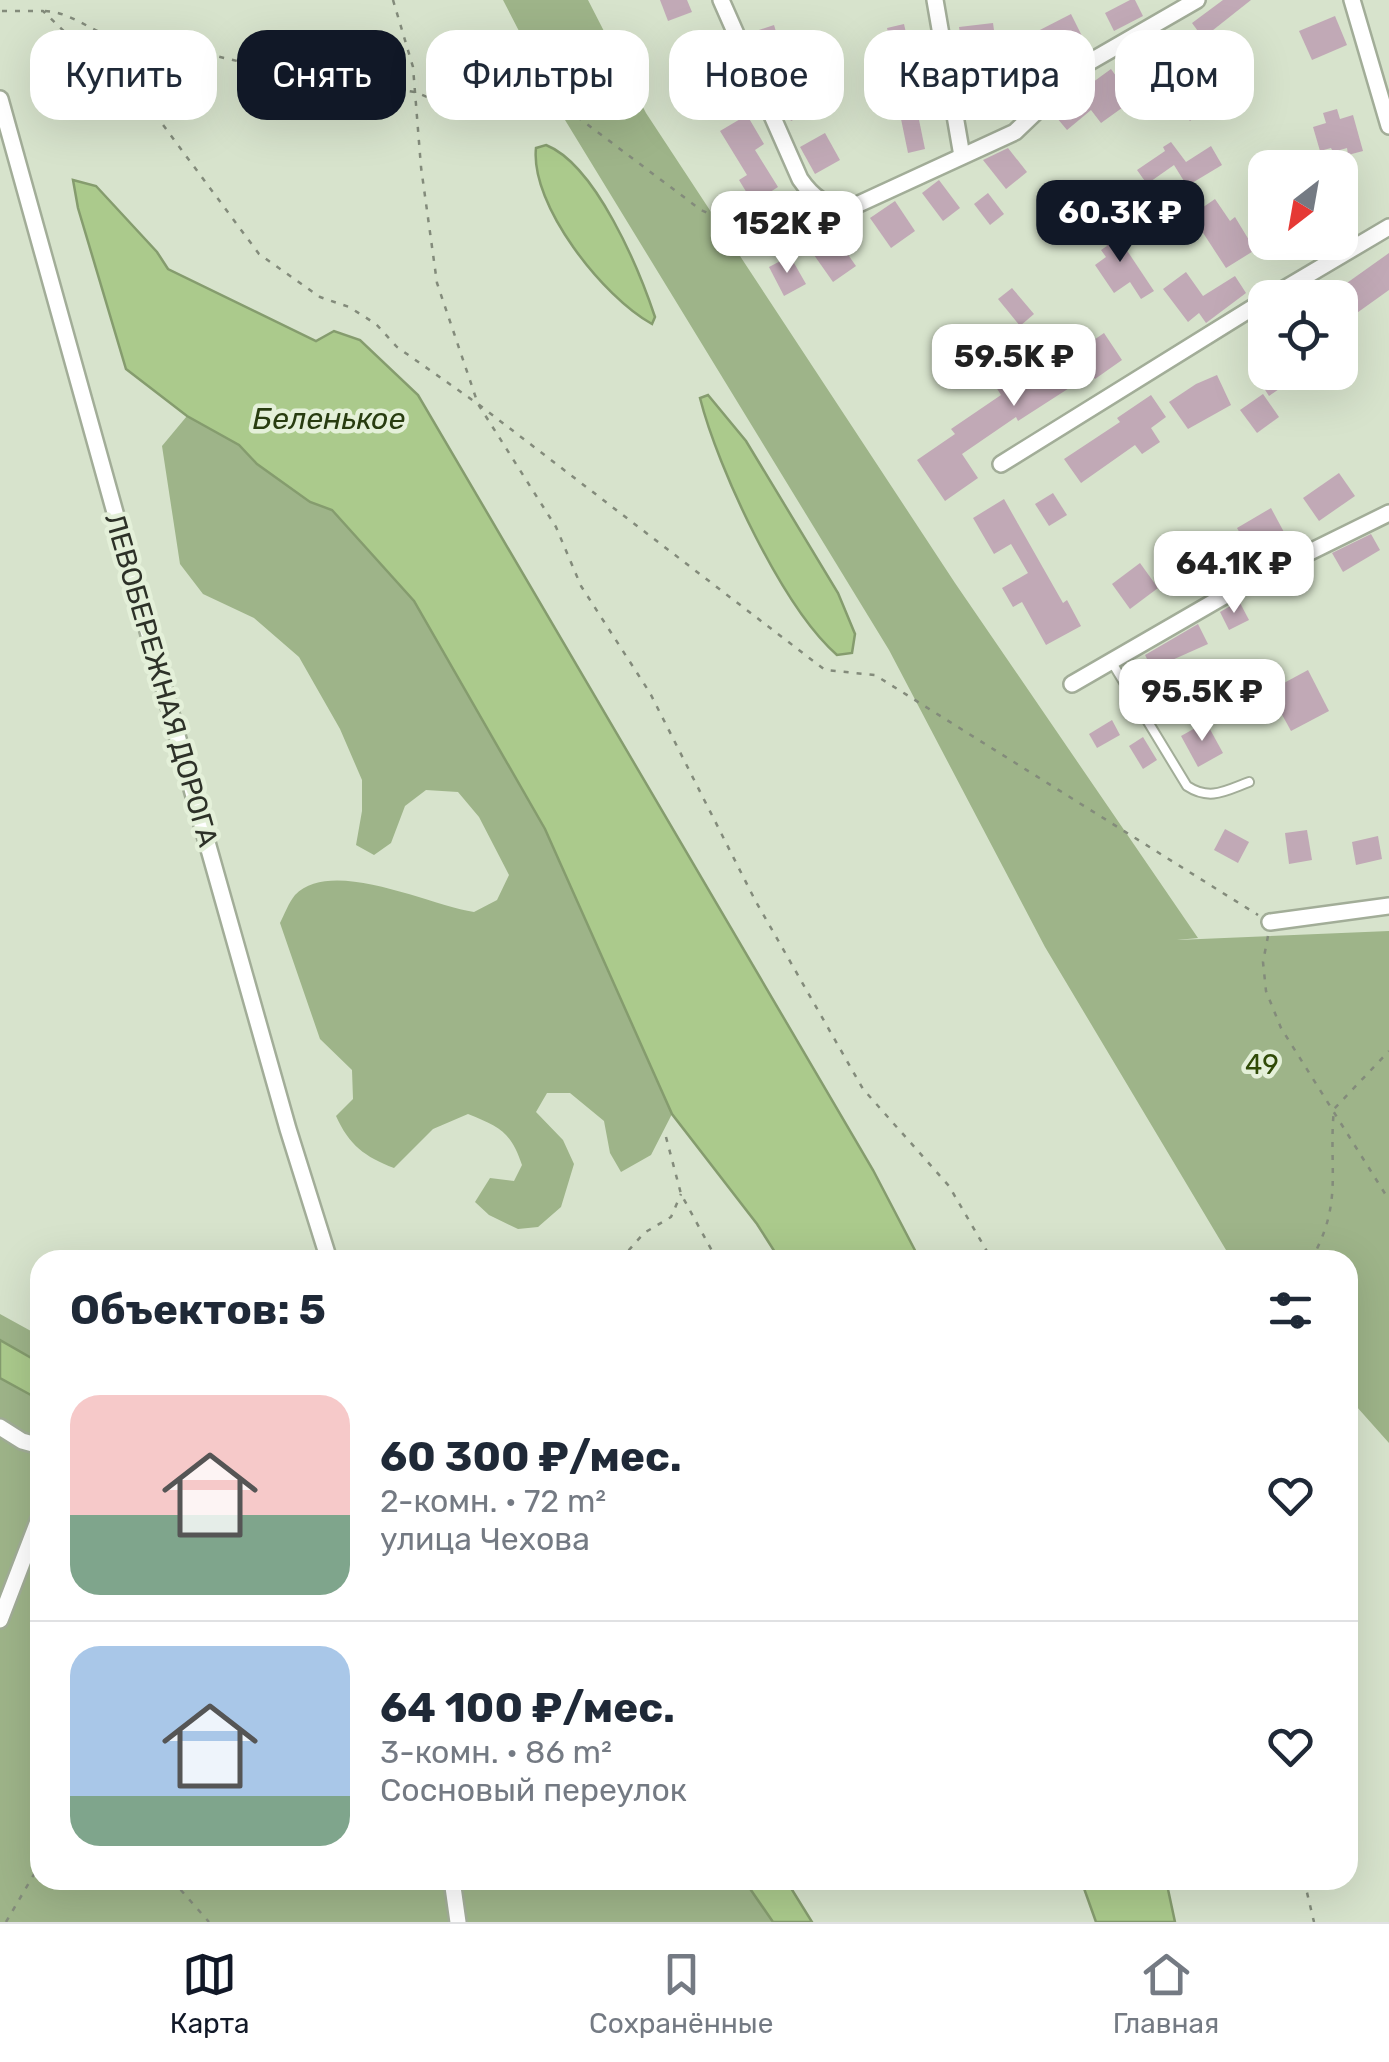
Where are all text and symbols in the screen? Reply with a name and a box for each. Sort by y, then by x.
chip: Купить [30,30,217,120]
chip: Снять [237,30,406,120]
chip: Фильтры [426,30,649,120]
chip: Новое [669,30,844,120]
chip: Квартира [864,30,1095,120]
chip: Дом [1115,30,1254,120]
north arrow [1248,150,1358,260]
map controls [1248,150,1358,390]
pin: 60.3K ₽ [1028,180,1212,265]
pin: 152K ₽ [706,191,868,276]
text: 60.3K ₽ [1058,193,1182,231]
text: 152K ₽ [733,204,841,242]
button: locate [1248,280,1358,390]
pin: 59.5K ₽ [922,324,1106,409]
text: 59.5K ₽ [954,337,1074,375]
water label: Беленькое [253,401,405,437]
street label: ЛЕВОБЕРЕЖНАЯ ДОРОГА [98,510,225,851]
pin: 64.1K ₽ [1142,531,1326,616]
text: 64.1K ₽ [1176,544,1292,582]
pin: 95.5K ₽ [1110,659,1294,744]
text: 95.5K ₽ [1141,672,1263,710]
park label: 49 [1245,1048,1279,1081]
icon: filters [1263,1283,1318,1338]
text: Объектов: 5 [70,1285,326,1335]
text: 60 300 ₽/мес. [380,1432,682,1482]
icon: home [150,1435,270,1555]
icon: heart [1263,1468,1318,1523]
text: 2-комн. · 72 m² [380,1482,606,1520]
text: улица Чехова [380,1520,590,1558]
text: 64 100 ₽/мес. [380,1683,675,1733]
icon: home [150,1686,270,1806]
icon: heart [1263,1719,1318,1774]
text: 3-комн. · 86 m² [380,1733,612,1771]
text: Сосновый переулок [380,1771,687,1809]
tab: Карта [170,1947,250,2040]
tab: Сохранённые [589,1947,773,2040]
tab: Главная [1113,1947,1219,2040]

